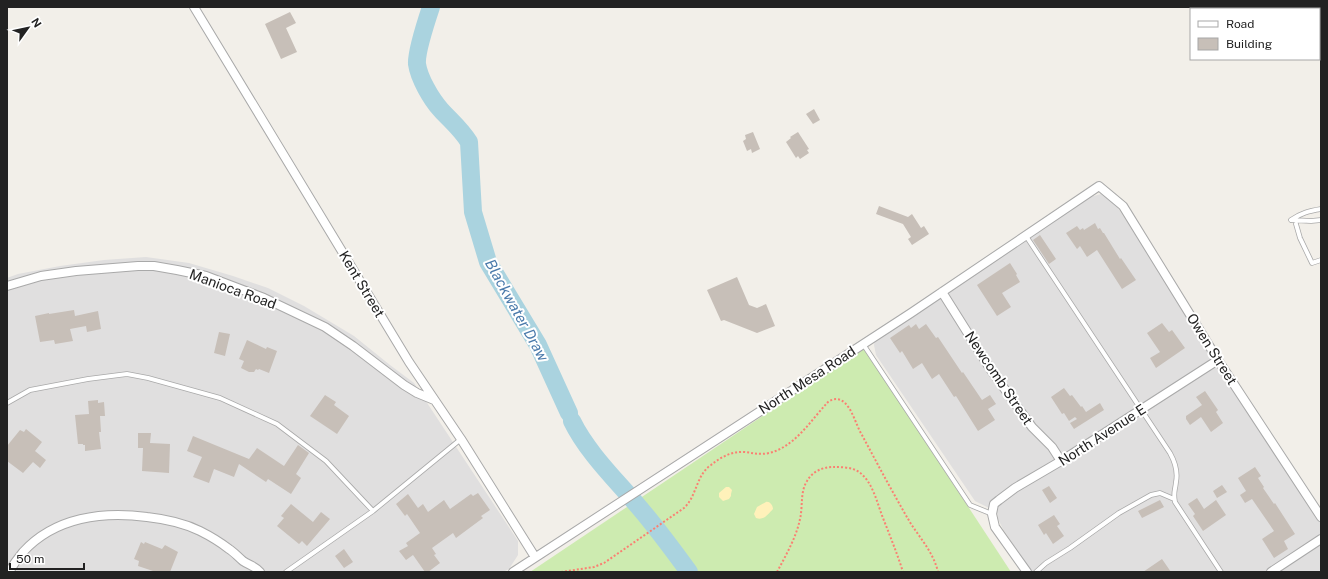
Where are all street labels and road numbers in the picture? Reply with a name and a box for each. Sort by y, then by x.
street label: Kent Street [336,248,388,320]
street label: Manioca Road [187,266,279,312]
street label: Owen Street [1184,310,1240,388]
street label: Newcomb Street [962,328,1036,428]
street label: North Mesa Road [756,343,858,417]
street label: North Avenue E [1055,401,1149,469]

